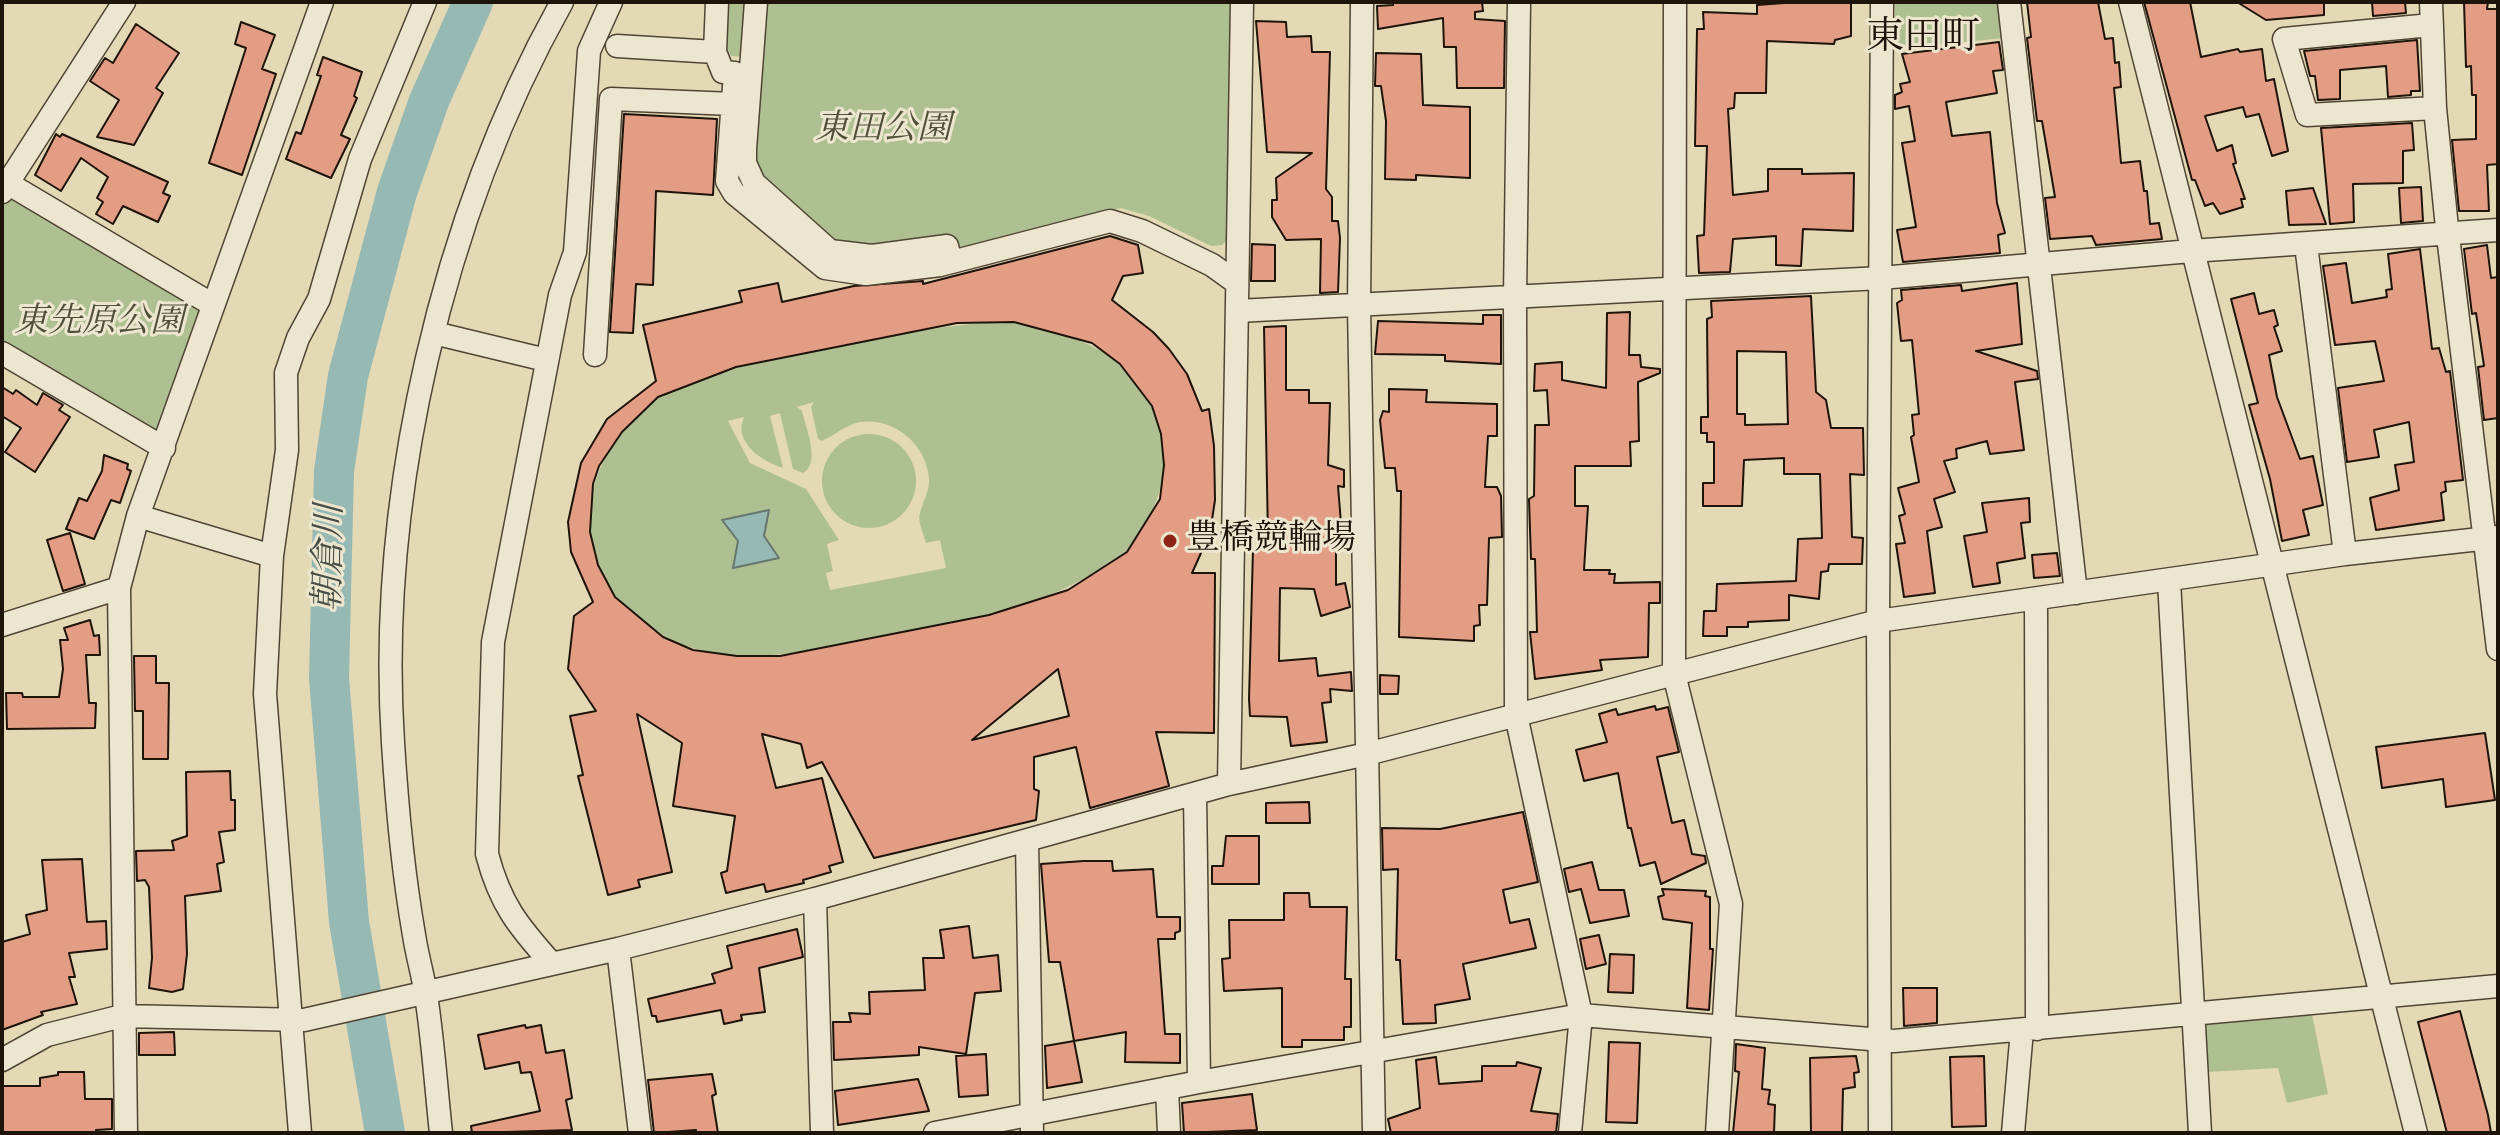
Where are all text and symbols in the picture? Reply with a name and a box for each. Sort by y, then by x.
district label: 東田町 [1866,17,1980,63]
park label: 東田公園 [815,111,951,151]
park label: 東先原公園 [14,304,184,344]
water label: 朝倉川 [309,504,355,612]
place label: 豊橋競輪場 [1186,521,1356,561]
marker: 豊橋競輪場 [1161,532,1179,550]

